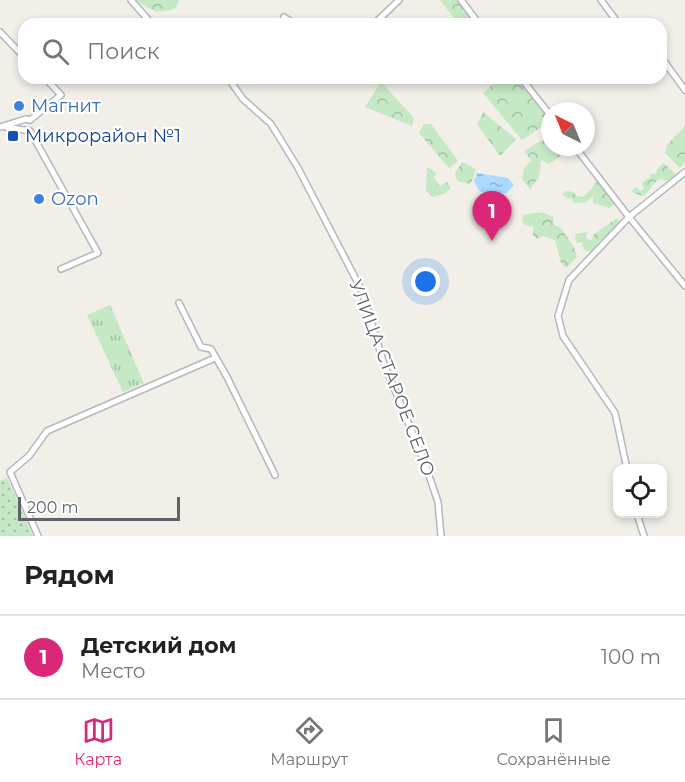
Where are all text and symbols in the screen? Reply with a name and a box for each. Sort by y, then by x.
search box [18,18,667,84]
icon: search [39,35,72,68]
text: Поиск [87,38,159,65]
place label: Магнит [31,95,101,117]
marker: Магнит [12,99,26,113]
north arrow [541,102,595,156]
place label: Микрорайон №1 [25,125,181,147]
marker: Микрорайон №1 [6,129,20,143]
place label: Ozon [51,188,99,210]
marker: Ozon [32,192,46,206]
pin: 1 [472,192,512,241]
your location [411,267,440,296]
street label: УЛИЦА СТАРОЕ СЕЛО [344,277,440,479]
map controls [613,464,667,518]
button: locate [613,464,667,518]
scale bar [18,494,180,522]
text: 200 m [27,498,78,517]
text: Рядом [24,559,115,591]
text: Детский дом [81,632,237,659]
text: 1 [40,645,47,669]
text: 100 m [601,645,661,669]
text: Место [81,659,145,683]
tab: Карта [74,714,122,769]
tab: Маршрут [270,714,348,769]
tab: Сохранённые [496,714,611,769]

